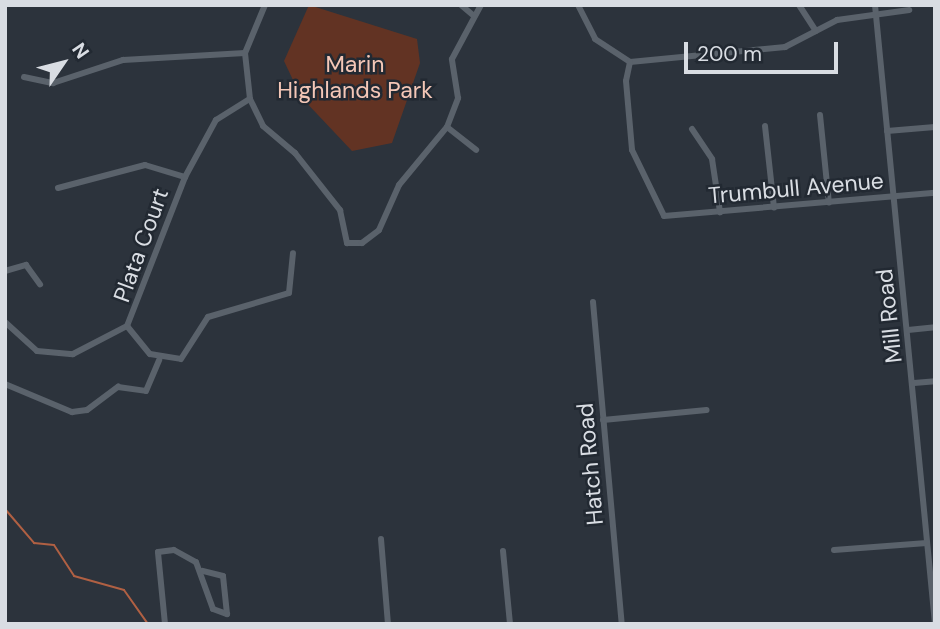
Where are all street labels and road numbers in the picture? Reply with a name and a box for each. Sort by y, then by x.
street label: Trumbull Avenue [707,167,885,209]
street label: Plata Court [108,184,174,306]
street label: Mill Road [870,267,908,365]
street label: Hatch Road [571,402,609,526]

